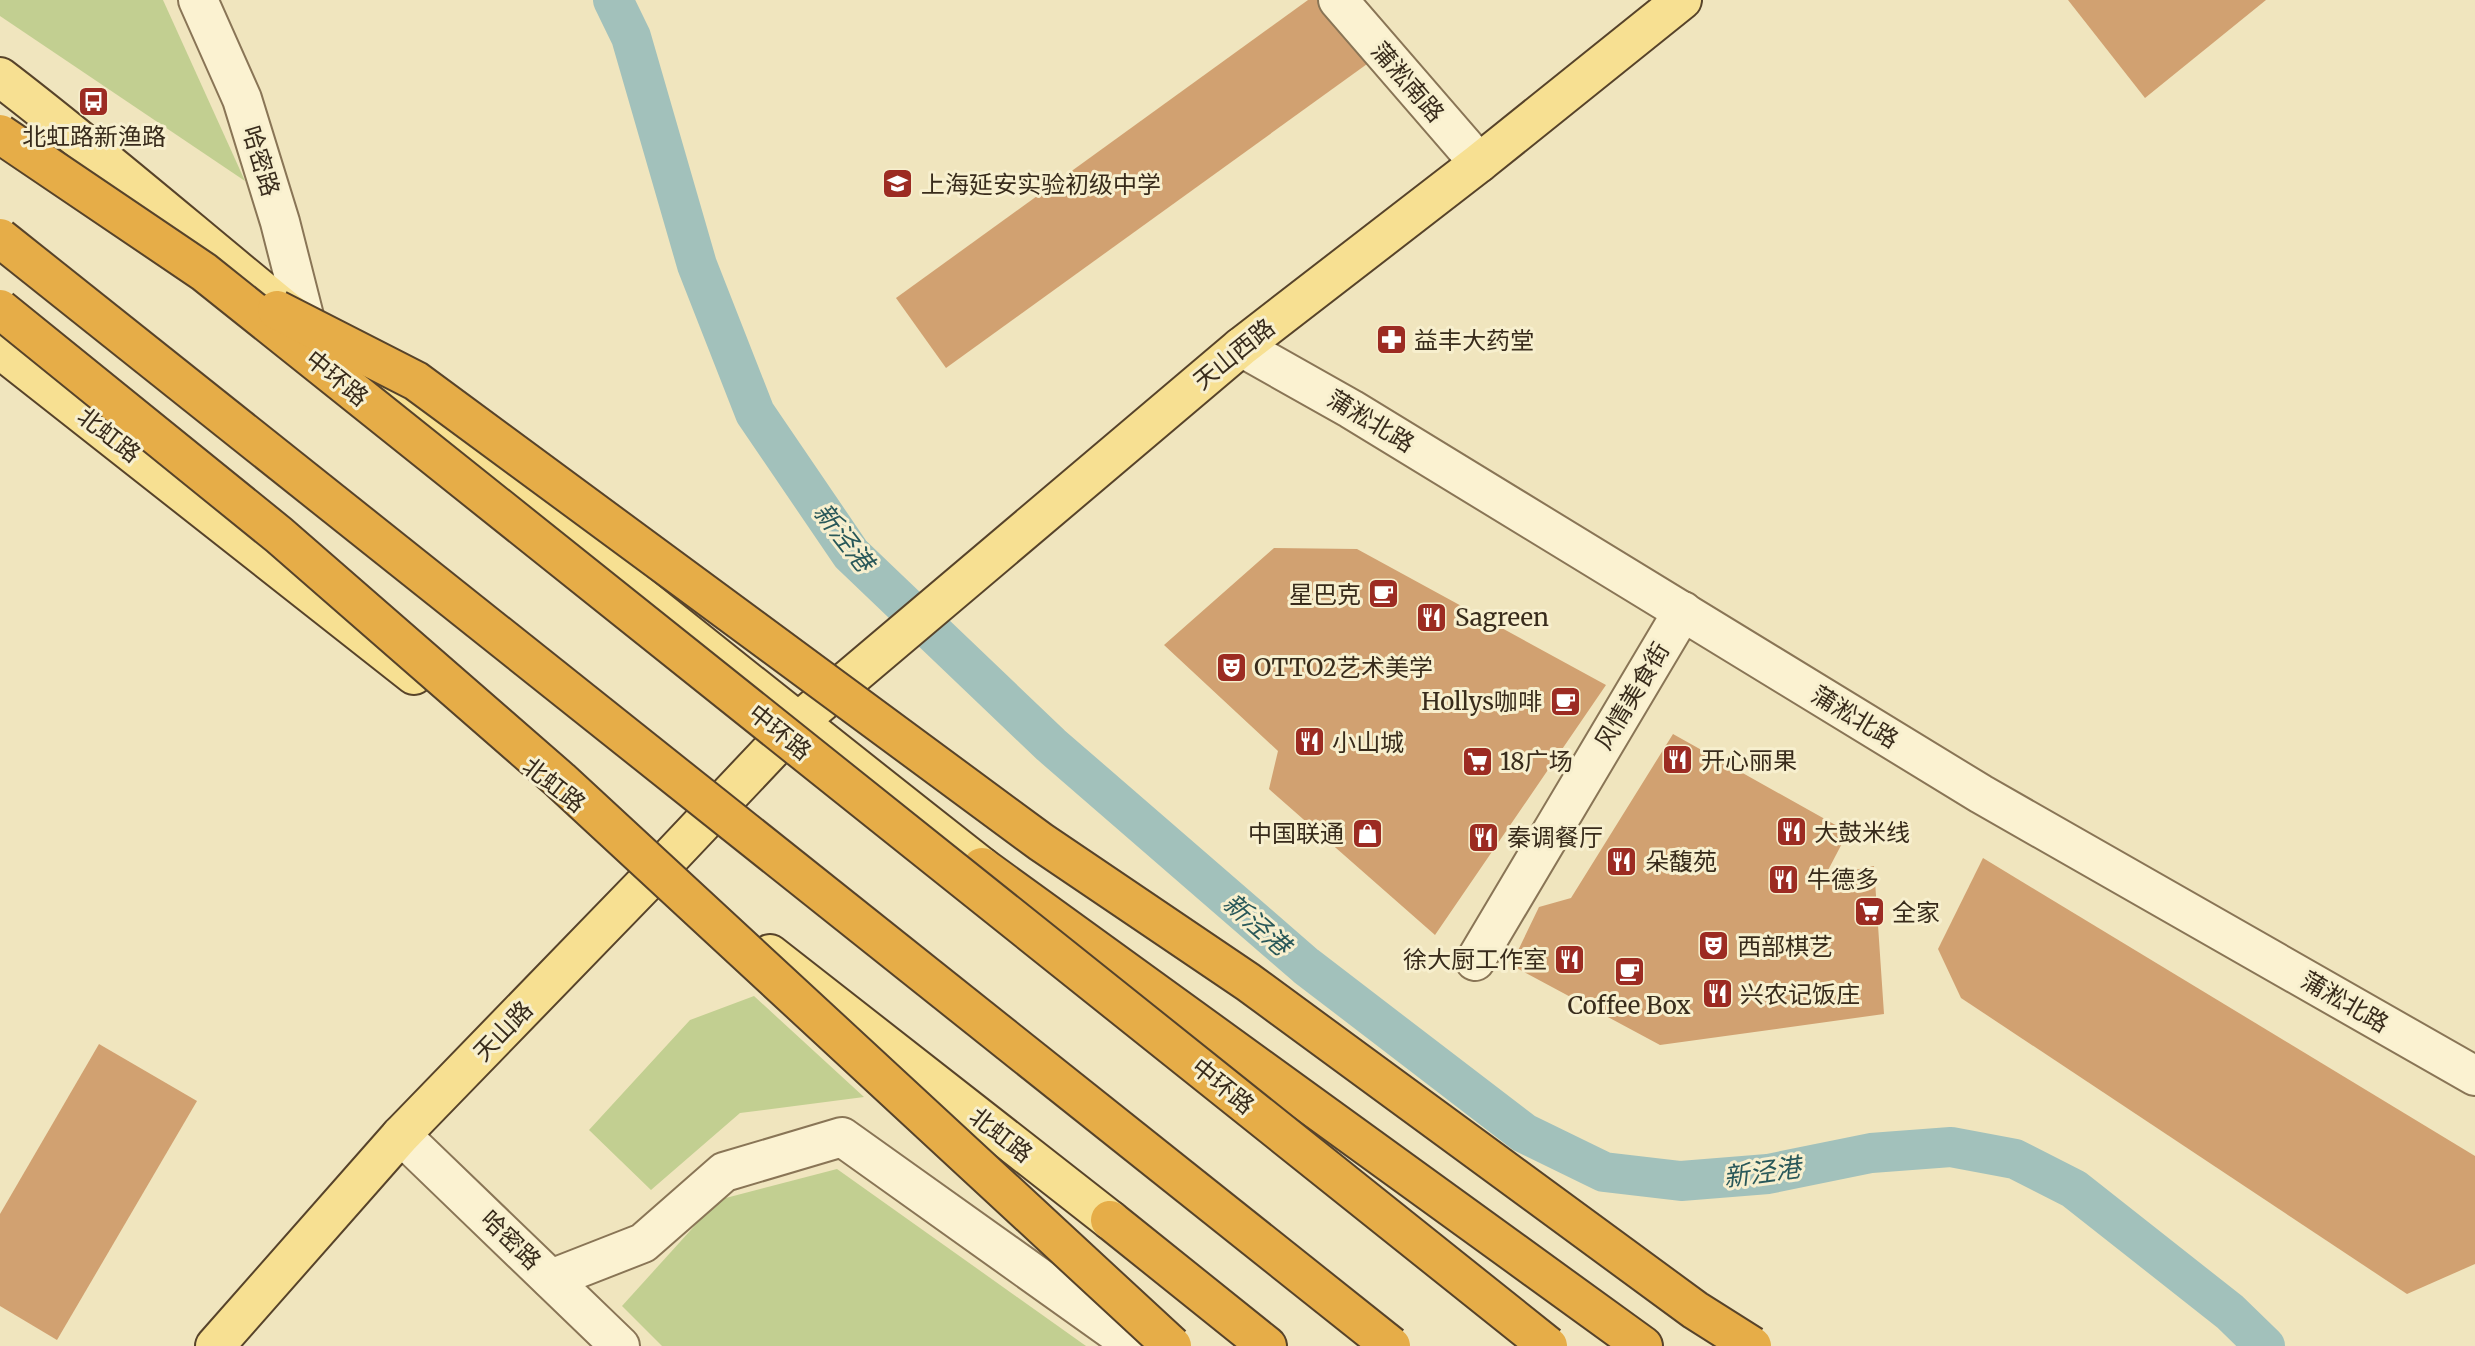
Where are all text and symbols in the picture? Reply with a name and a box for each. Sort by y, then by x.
street label: 蒲淞南路 [1365,36,1451,128]
bus stop icon: 北虹路新渔路 [77,85,111,119]
place label: 北虹路新渔路 [22,121,166,152]
street label: 哈密路 [236,122,286,200]
school or university icon: 上海延安实验初级中学 [881,167,915,201]
place label: 上海延安实验初级中学 [921,169,1161,200]
street label: 天山西路 [1187,312,1281,396]
pharmacy icon: 益丰大药堂 [1374,323,1408,357]
place label: 益丰大药堂 [1414,325,1534,356]
street label: 中环路 [299,343,375,413]
street label: 蒲淞北路 [1322,383,1420,459]
street label: 北虹路 [71,401,147,469]
water label: 新泾港 [807,496,883,581]
cafe icon: 星巴克 [1367,577,1401,611]
place label: 星巴克 [1289,579,1361,610]
restaurant icon: Sagreen [1415,600,1449,634]
place label: Sagreen [1455,602,1549,633]
street label: 风情美食街 [1588,637,1676,755]
theatre icon: OTTO2艺术美学 [1214,650,1248,684]
place label: OTTO2艺术美学 [1254,652,1433,683]
street label: 蒲淞北路 [1806,679,1904,755]
cafe icon: Hollys咖啡 [1548,684,1582,718]
place label: Hollys咖啡 [1421,686,1542,717]
street label: 中环路 [742,697,818,767]
restaurant icon: 小山城 [1292,725,1326,759]
place label: 小山城 [1332,727,1404,758]
restaurant icon: 开心丽果 [1661,743,1695,777]
supermarket icon: 18广场 [1460,744,1494,778]
place label: 开心丽果 [1701,745,1797,776]
place label: 18广场 [1500,746,1572,777]
street label: 北虹路 [516,751,592,819]
restaurant icon: 大鼓米线 [1774,815,1808,849]
shop icon: 中国联通 [1350,816,1384,850]
place label: 大鼓米线 [1814,817,1910,848]
place label: 中国联通 [1248,818,1344,849]
restaurant icon: 秦调餐厅 [1467,820,1501,854]
place label: 秦调餐厅 [1507,822,1603,853]
restaurant icon: 朵馥苑 [1605,844,1639,878]
place label: 朵馥苑 [1645,846,1717,877]
restaurant icon: 牛德多 [1767,862,1801,896]
place label: 牛德多 [1807,864,1879,895]
water label: 新泾港 [1217,886,1300,965]
supermarket icon: 全家 [1852,895,1886,929]
place label: 全家 [1892,897,1940,928]
theatre icon: 西部棋艺 [1697,929,1731,963]
place label: 西部棋艺 [1737,931,1833,962]
restaurant icon: 徐大厨工作室 [1553,942,1587,976]
place label: 徐大厨工作室 [1403,944,1547,975]
cafe icon: Coffee Box [1612,954,1646,988]
street label: 蒲淞北路 [2296,965,2394,1039]
restaurant icon: 兴农记饭庄 [1700,977,1734,1011]
place label: 兴农记饭庄 [1740,979,1860,1010]
place label: Coffee Box [1567,990,1691,1021]
street label: 天山路 [467,994,539,1068]
street label: 中环路 [1185,1051,1261,1121]
street label: 北虹路 [963,1101,1039,1169]
water label: 新泾港 [1721,1150,1807,1194]
street label: 哈密路 [474,1204,548,1276]

